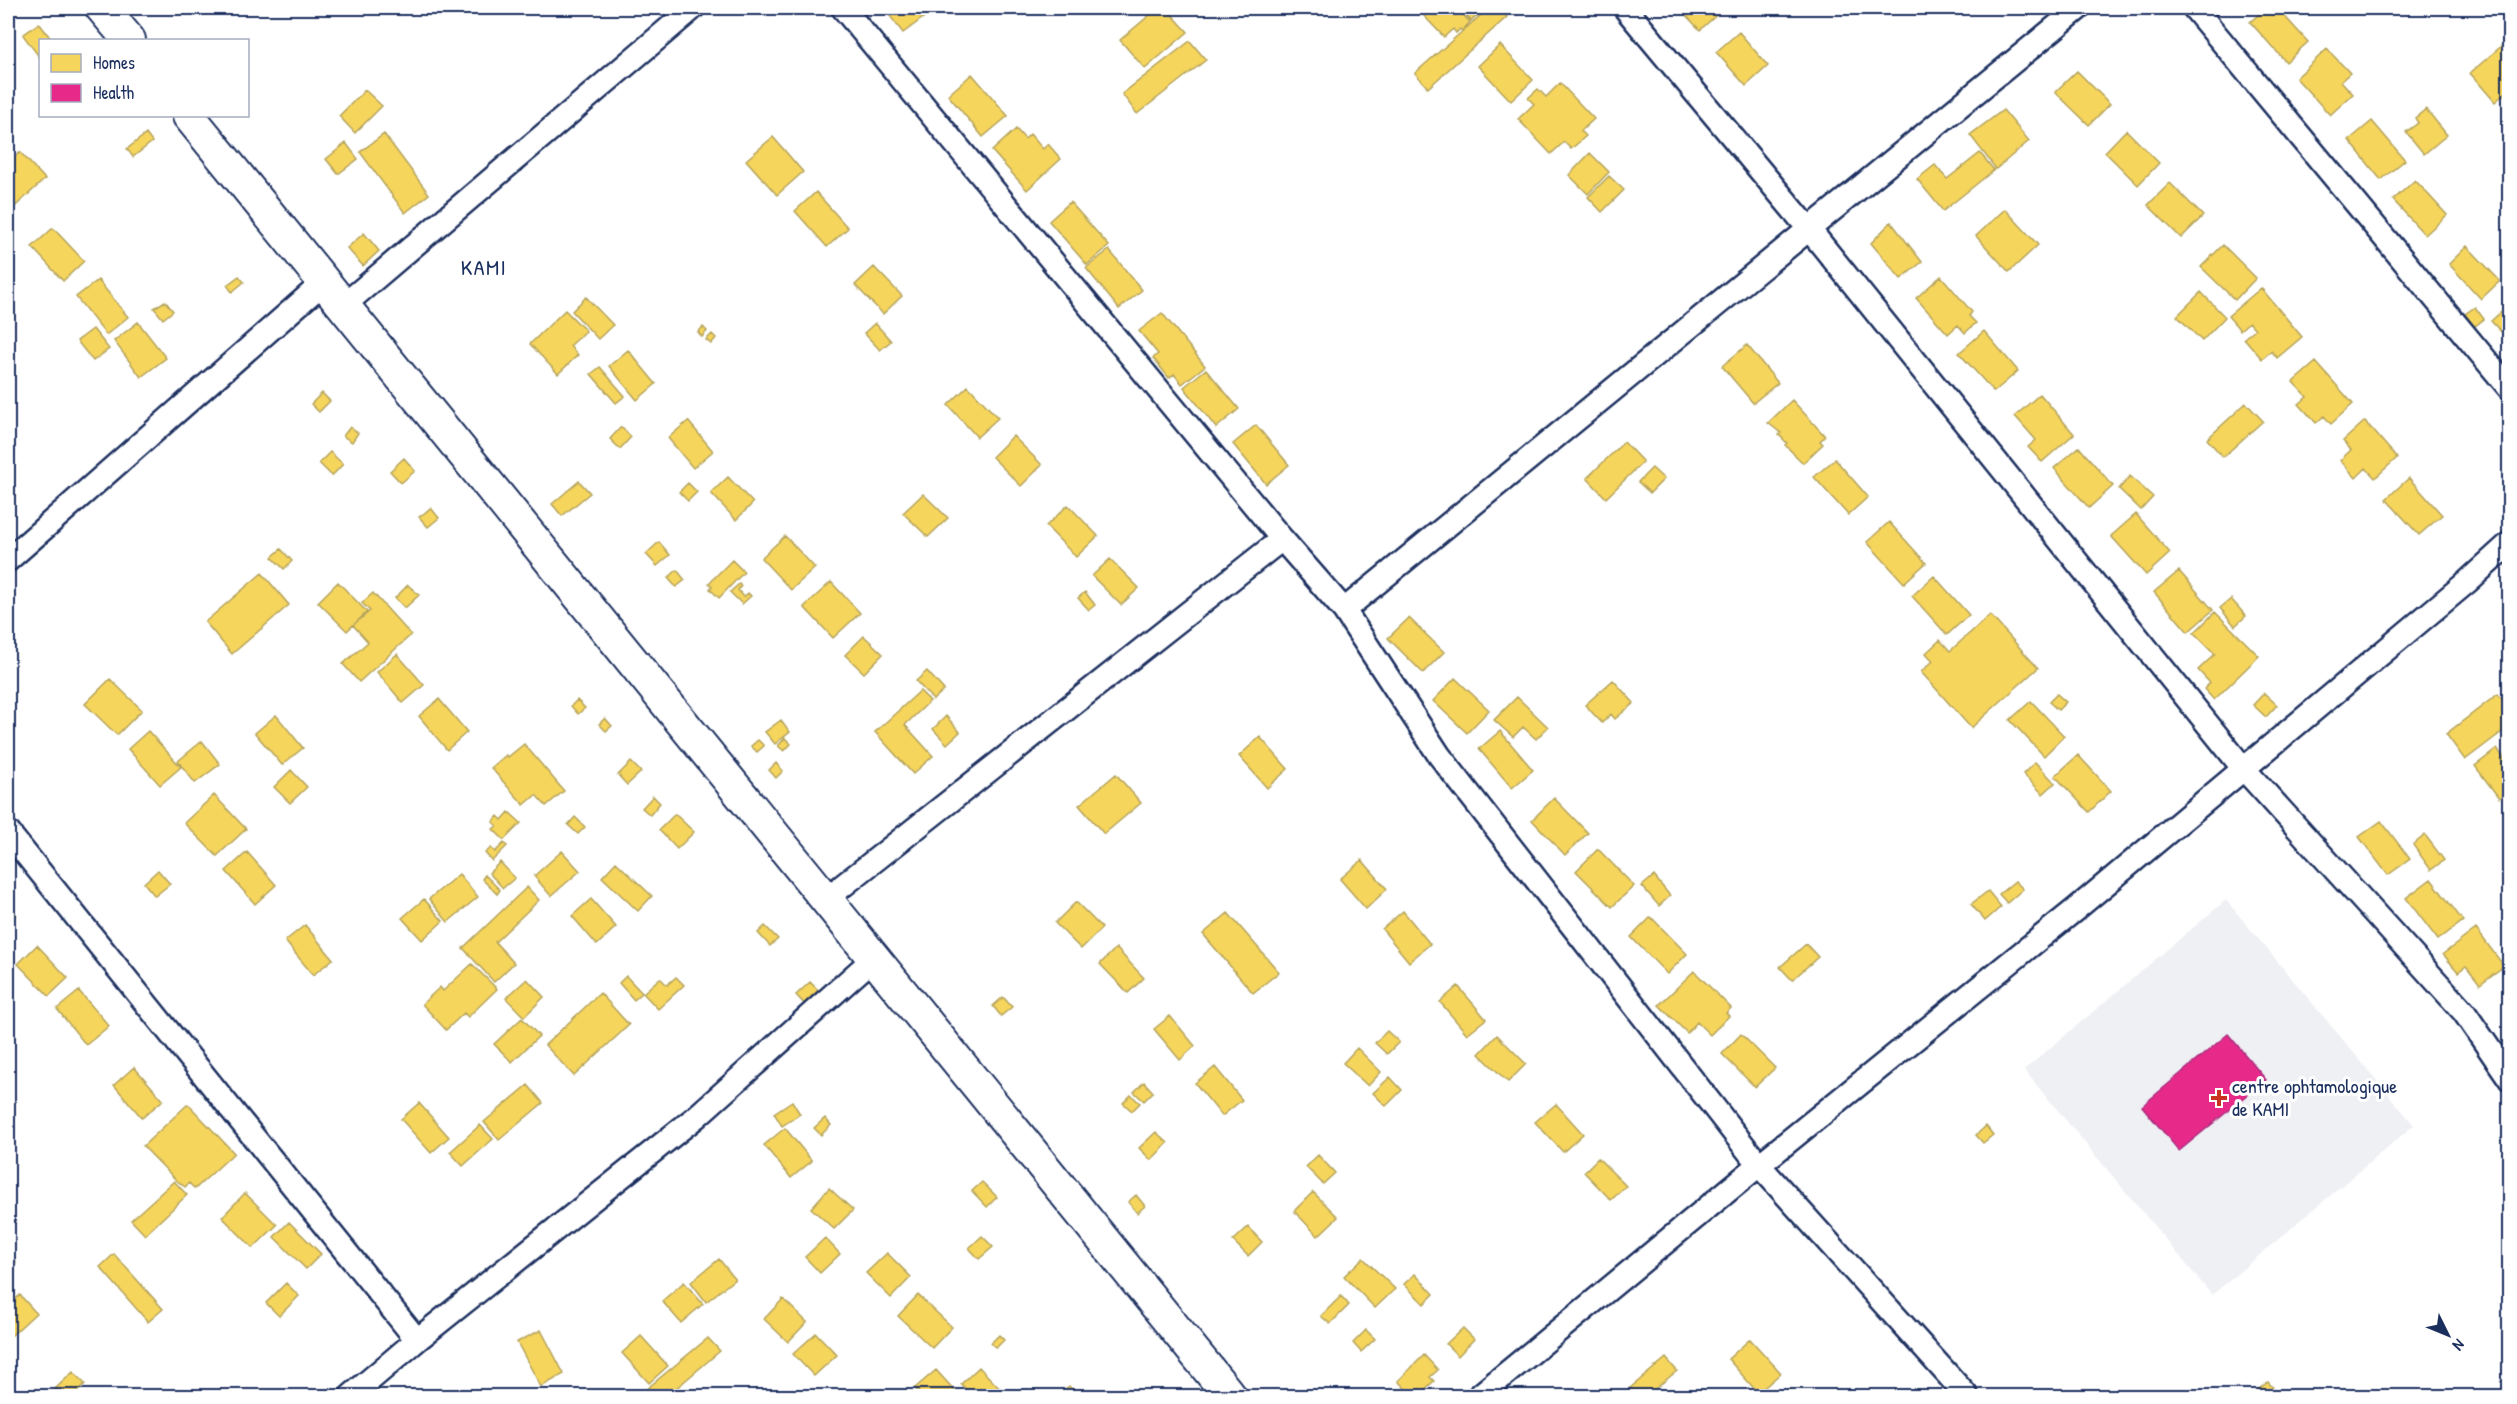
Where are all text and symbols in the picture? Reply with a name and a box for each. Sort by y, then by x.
legend [39,39,249,117]
text: Homes [93,50,135,75]
text: Health [93,80,135,105]
district label: KAMI [461,252,507,282]
place label: centre ophtamologique de KAMI [2232,1072,2397,1122]
marker: centre ophtamologique de KAMI [2210,1089,2228,1107]
north arrow [2418,1305,2478,1365]
text: N [2448,1335,2470,1356]

